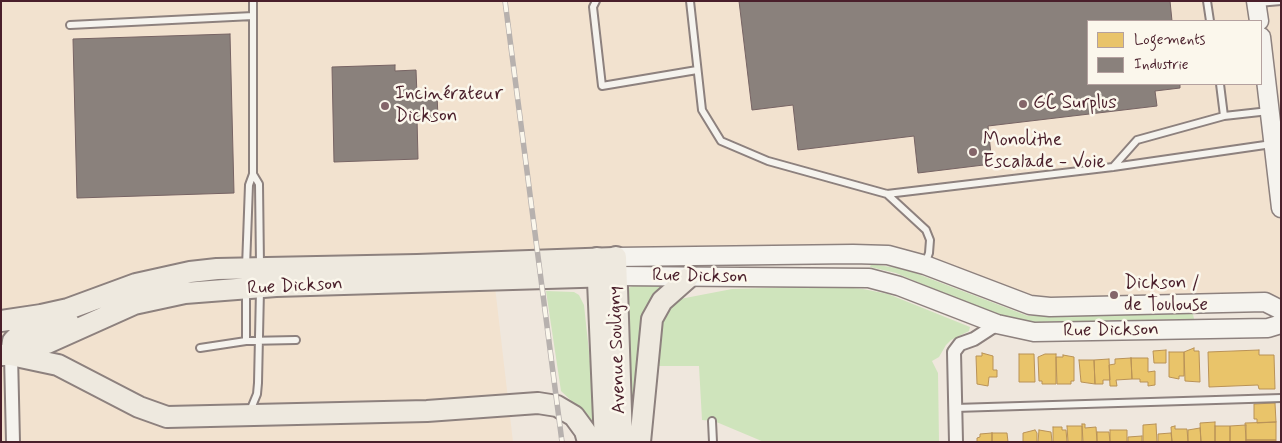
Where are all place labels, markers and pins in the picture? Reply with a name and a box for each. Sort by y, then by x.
place label: Incinérateur Dickson [395,84,503,128]
place label: GC Surplus [1033,93,1117,115]
marker: GC Surplus [1017,98,1029,110]
marker: Incinérateur Dickson [379,100,391,112]
place label: Monolithe Escalade - Voie [983,130,1106,174]
marker: Monolithe Escalade - Voie [967,146,979,158]
place label: Dickson / de Toulouse [1124,273,1208,317]
marker: Dickson / de Toulouse [1108,289,1120,301]

